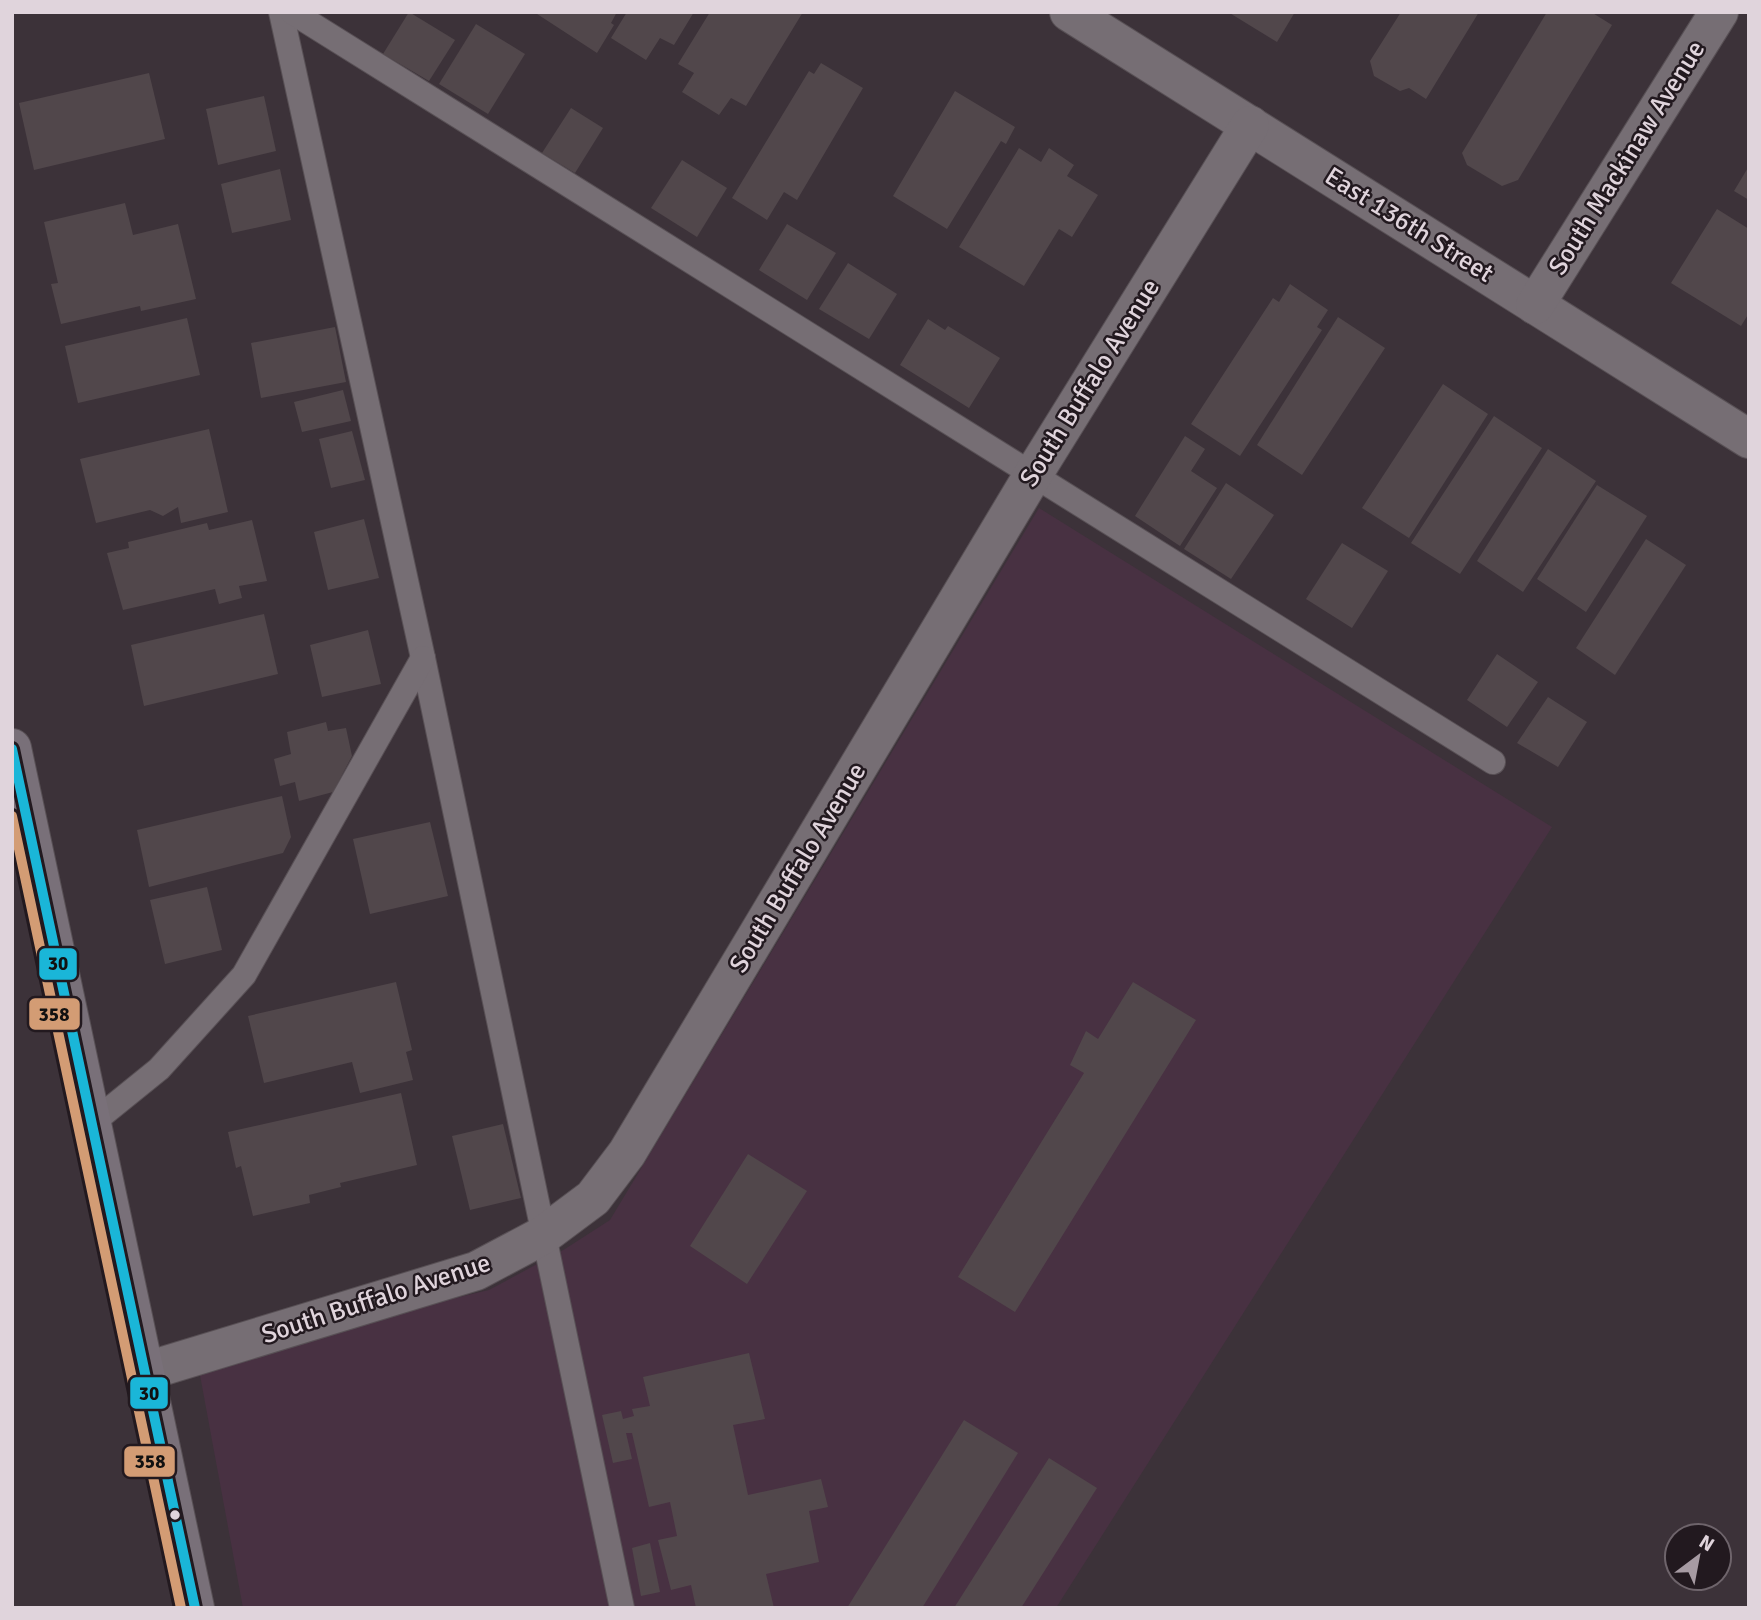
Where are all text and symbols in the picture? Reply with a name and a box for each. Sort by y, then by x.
street label: South Mackinaw Avenue [1542,35,1712,281]
street label: East 136th Street [1319,160,1499,290]
street label: South Buffalo Avenue [1013,273,1167,493]
street label: South Buffalo Avenue [723,757,873,979]
line badge: 30 [38,947,78,981]
text: 30 [48,952,68,976]
line badge: 358 [28,997,81,1031]
text: 358 [39,1003,69,1027]
street label: South Buffalo Avenue [257,1247,495,1351]
line badge: 30 [129,1376,169,1410]
text: 30 [139,1382,159,1406]
line badge: 358 [123,1445,176,1478]
text: 358 [135,1450,165,1474]
unlabelled marker [168,1508,182,1522]
north arrow [1663,1522,1733,1592]
text: N [1695,1530,1718,1557]

